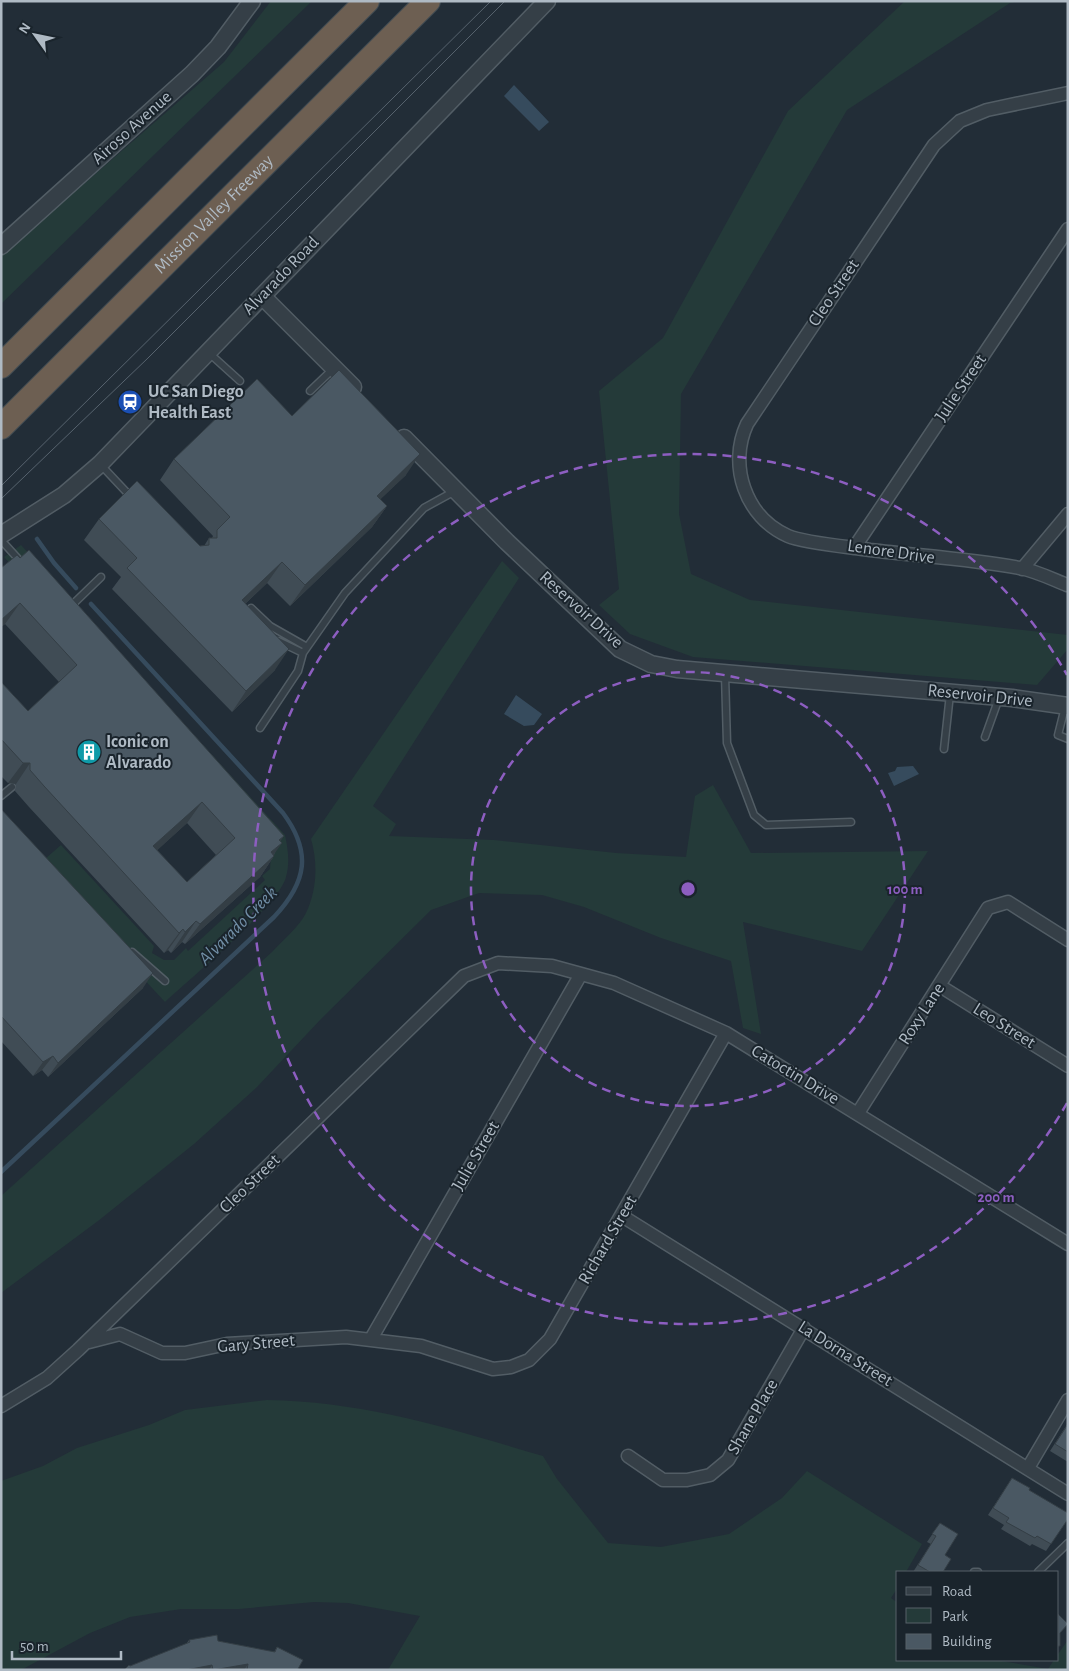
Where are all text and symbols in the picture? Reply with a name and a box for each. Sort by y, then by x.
north arrow [10,10,60,60]
text: N [16,21,33,36]
street label: Airoso Avenue [89,88,175,168]
street label: Mission Valley Freeway [151,151,277,277]
street label: Alvarado Road [239,233,323,319]
street label: Cleo Street [805,256,863,330]
street label: Julie Street [932,351,990,425]
place label: UC San Diego Health East [148,383,244,422]
station icon: UC San Diego Health East [117,389,143,415]
street label: Lenore Drive [846,537,936,567]
street label: Reservoir Drive [536,568,626,652]
street label: Reservoir Drive [927,682,1033,710]
place label: Iconic on Alvarado [106,733,171,772]
building icon: Iconic on Alvarado [76,739,102,765]
centre of rings [679,880,697,898]
text: 100 m [887,882,923,897]
water label: Alvarado Creek [194,883,281,970]
street label: Roxy Lane [896,980,948,1048]
street label: Leo Street [970,1000,1039,1052]
street label: Catoctin Drive [748,1042,842,1108]
street label: Julie Street [449,1118,503,1194]
street label: Cleo Street [216,1151,284,1217]
text: 200 m [977,1190,1015,1205]
street label: Richard Street [575,1192,641,1287]
street label: La Dorna Street [795,1318,896,1390]
street label: Gary Street [216,1332,296,1356]
street label: Shane Place [724,1376,782,1458]
legend [896,1571,1059,1661]
text: Road [942,1584,972,1599]
text: Park [942,1609,968,1624]
scale bar [12,1628,121,1660]
text: Building [942,1634,992,1649]
text: 50 m [20,1639,49,1654]

